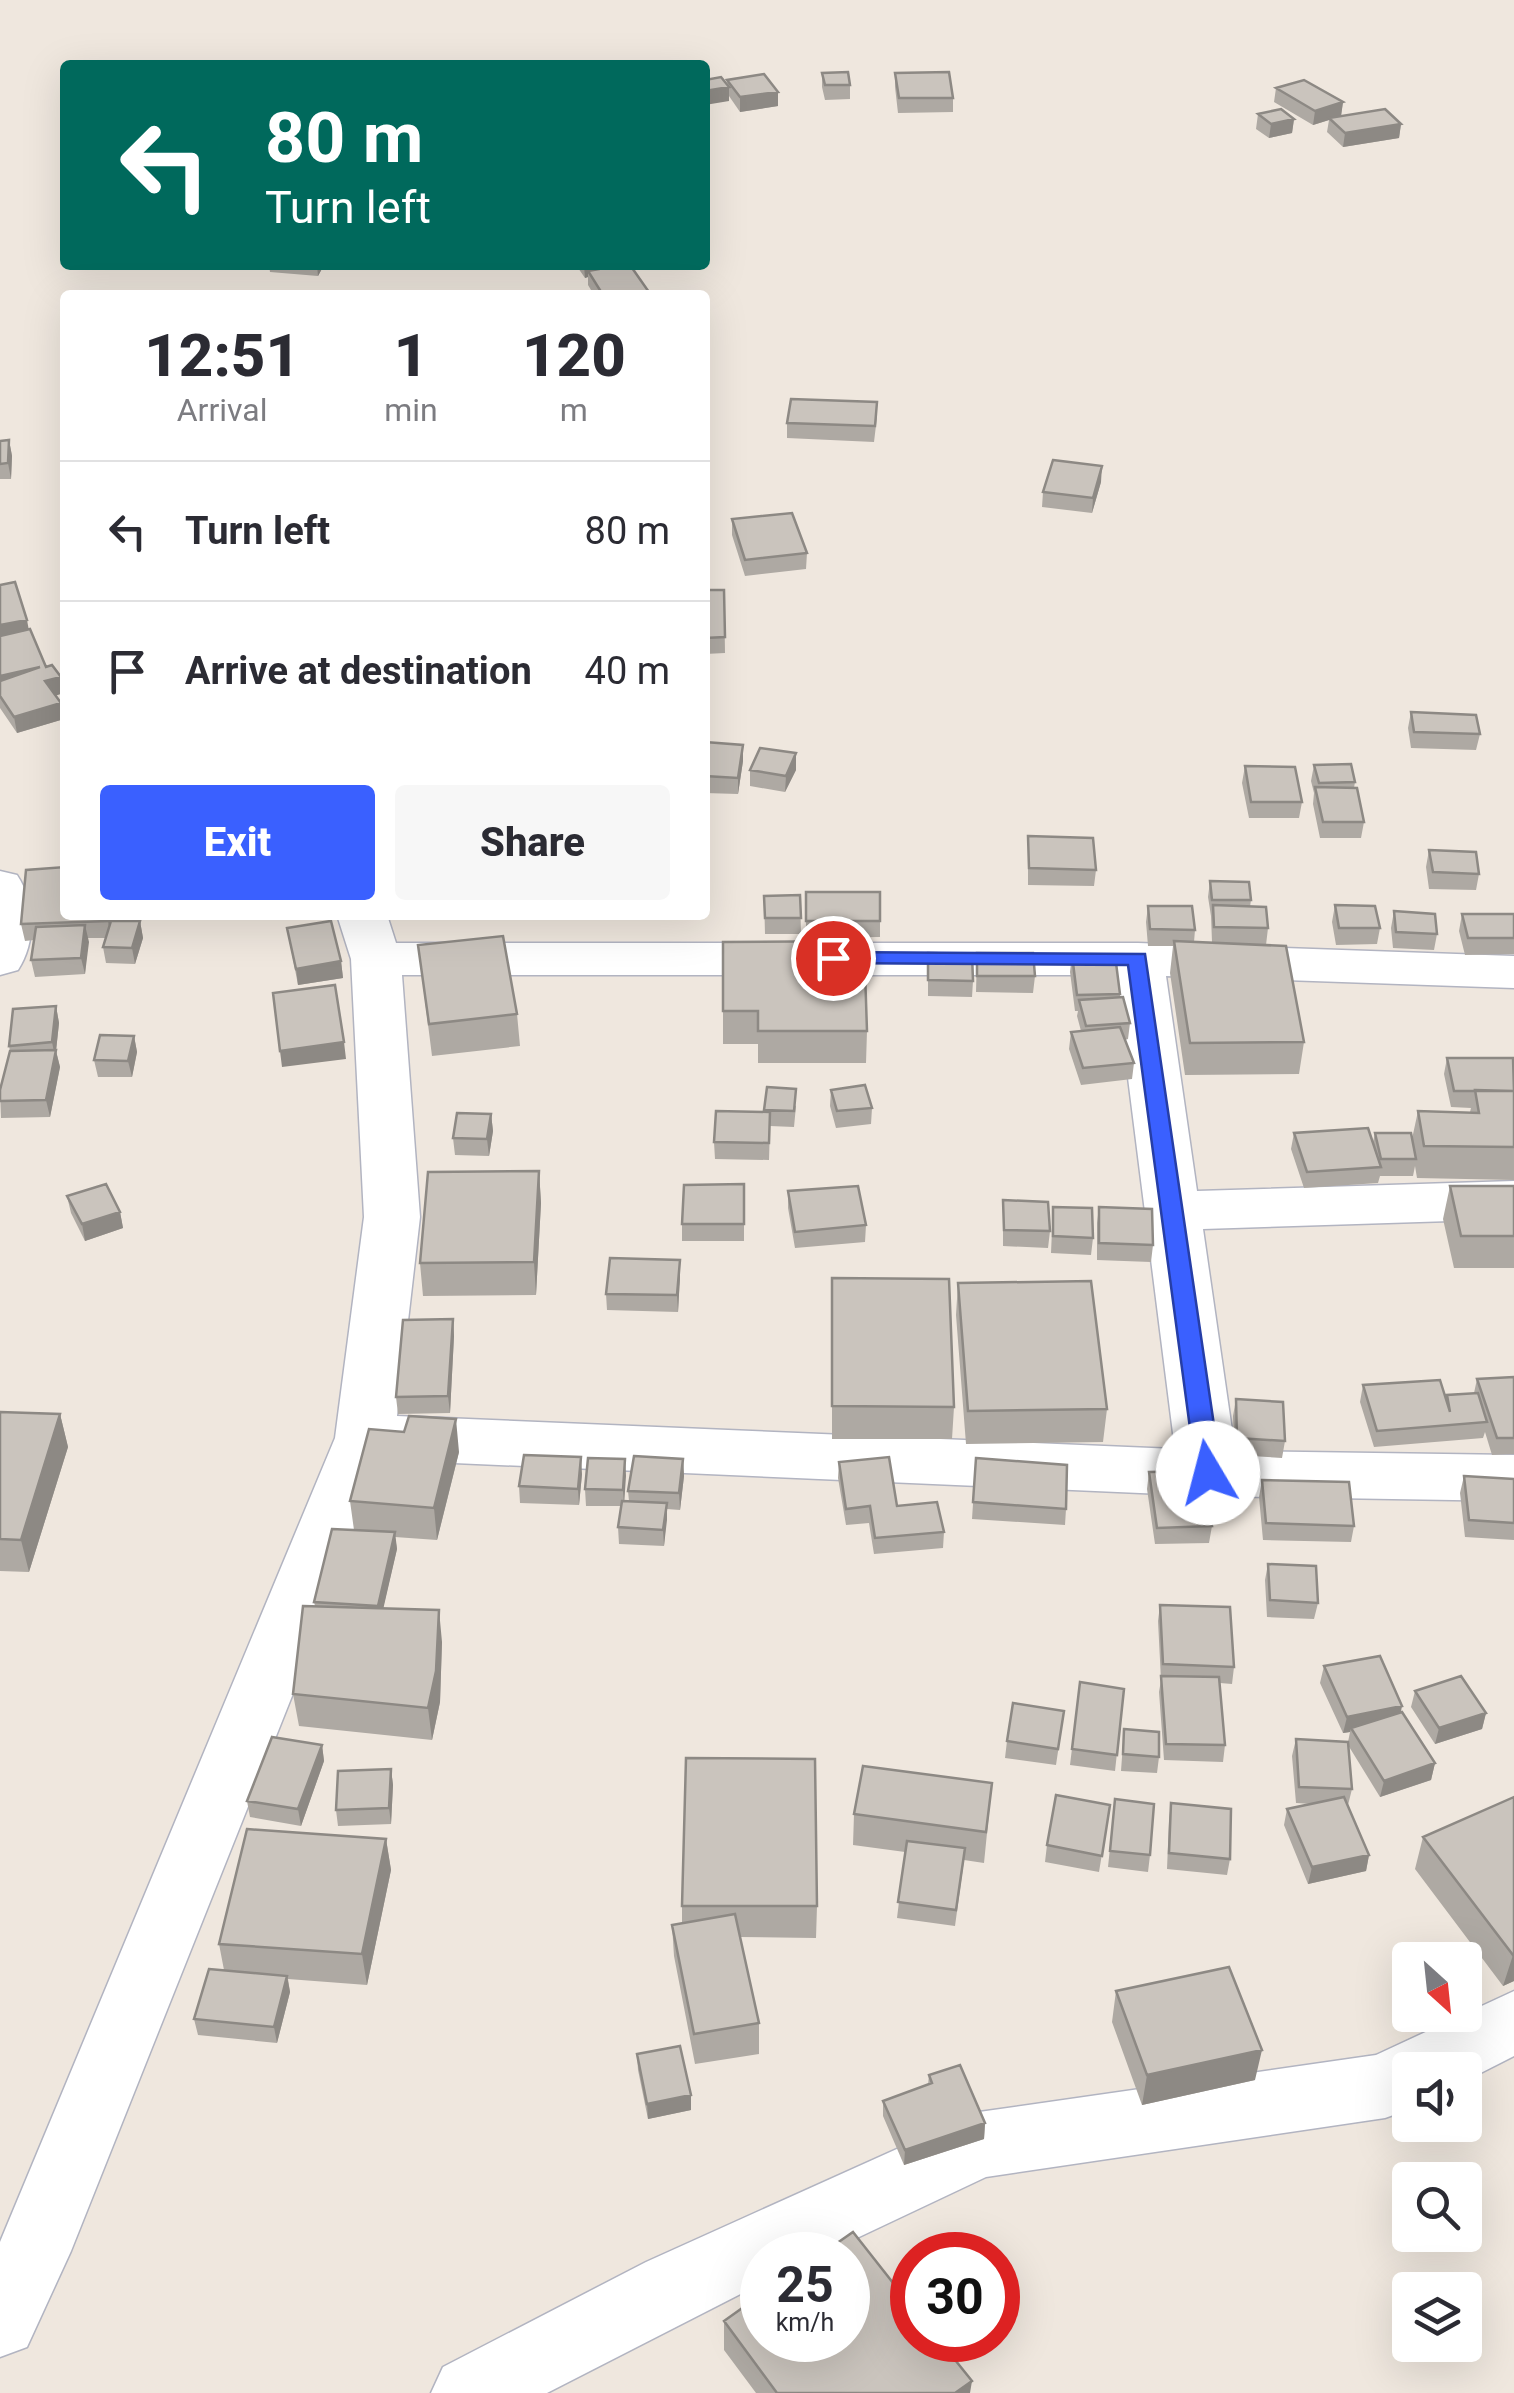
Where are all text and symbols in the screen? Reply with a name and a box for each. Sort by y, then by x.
text: 80 m [265,97,423,179]
icon: left [100,100,230,230]
text: Turn left [265,181,431,234]
text: 12:51 [144,320,300,391]
text: 1 [394,320,428,391]
text: 120 [522,320,626,391]
text: Arrival [177,391,268,429]
text: min [384,391,438,429]
text: m [560,391,588,429]
icon: left [100,504,155,559]
text: Turn left [185,509,330,553]
text: 80 m [585,509,670,553]
icon: arrive [100,644,155,699]
text: Arrive at destination [185,649,532,693]
text: 40 m [585,649,670,693]
button: Exit [100,785,375,900]
button: Share [395,785,670,900]
pin [791,916,876,1001]
icon: arrive [806,931,861,986]
position arrow [1156,1421,1260,1525]
north arrow [1392,1942,1482,2032]
map controls [1392,1942,1482,2362]
button: sound [1392,2052,1482,2142]
button: search [1392,2162,1482,2252]
speed limit sign: 30 [890,2232,1020,2362]
text: 25 [776,2256,834,2314]
button: layers [1392,2272,1482,2362]
text: km/h [776,2308,834,2337]

